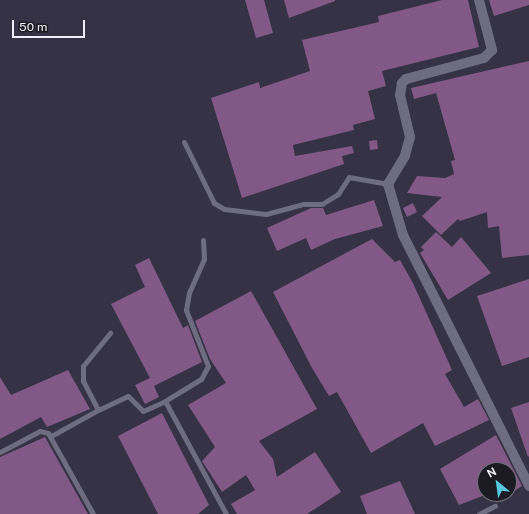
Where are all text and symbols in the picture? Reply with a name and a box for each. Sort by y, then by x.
scale bar [14,12,87,38]
text: 50 m [19,20,47,34]
north arrow [477,462,517,502]
text: N [485,465,498,480]

